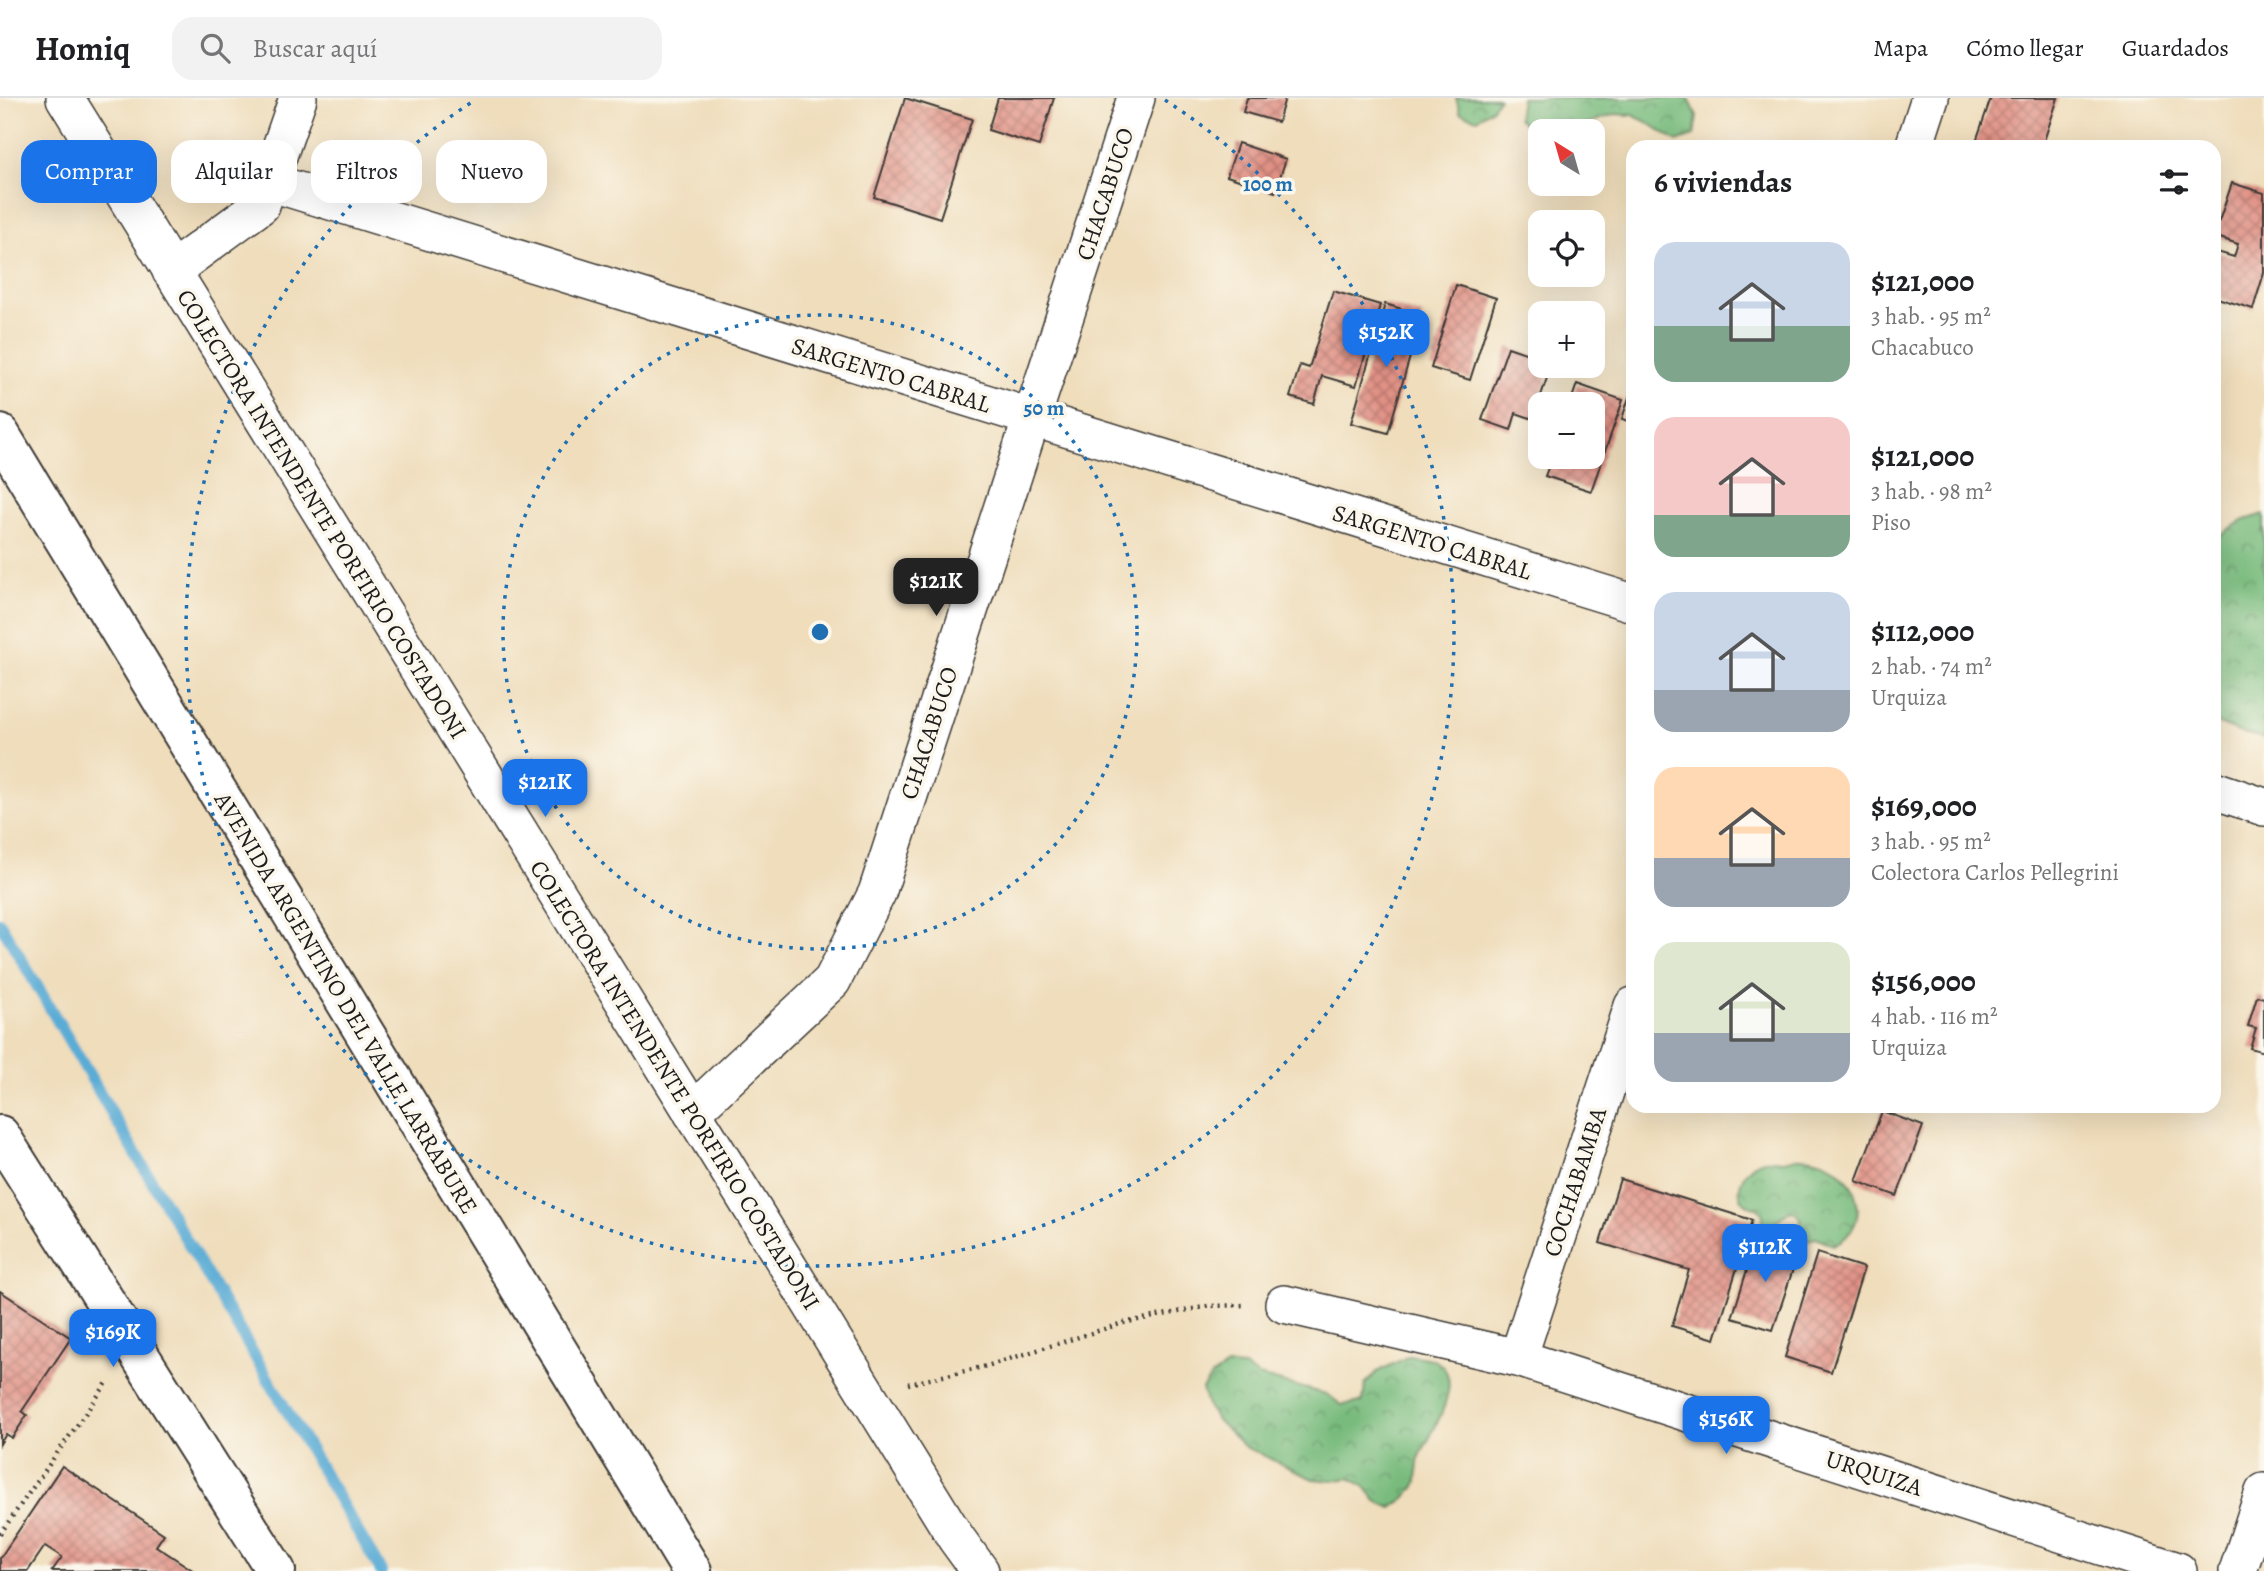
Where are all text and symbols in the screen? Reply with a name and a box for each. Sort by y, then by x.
search box [172,17,662,80]
text: Homiq [35,26,130,71]
icon: search [196,29,234,67]
text: Buscar aquí [252,31,377,66]
text: Mapa [1873,32,1928,64]
text: Cómo llegar [1966,32,2084,64]
text: Guardados [2122,32,2229,64]
north arrow [1528,119,1605,196]
map controls [1528,119,1605,469]
street label: CHACABUCO [1069,124,1141,264]
chip: Comprar [21,140,157,203]
chip: Alquilar [171,140,297,203]
chip: Filtros [311,140,422,203]
chip: Nuevo [436,140,547,203]
text: 6 viviendas [1654,162,1792,202]
icon: filters [2155,163,2193,201]
text: 100 m [1243,170,1293,198]
button: locate [1528,210,1605,287]
text: $121,000 [1871,261,1974,301]
icon: home [1710,270,1794,354]
street label: COLECTORA INTENDENTE PORFIRIO COSTADONI [169,283,475,745]
button: + [1528,301,1605,378]
text: 3 hab. · 95 m² [1871,301,1991,332]
pin: $152K [1337,310,1435,369]
text: $152K [1359,316,1414,347]
street label: SARGENTO CABRAL [788,330,995,421]
text: Chacabuco [1871,332,1974,363]
button: − [1528,392,1605,469]
text: 50 m [1024,394,1065,422]
text: $121,000 [1871,436,1974,476]
icon: home [1710,445,1794,529]
text: 3 hab. · 98 m² [1871,476,1992,507]
street label: SARGENTO CABRAL [1329,497,1536,588]
text: Piso [1871,507,1911,538]
pin: $121K [887,559,985,618]
text: $121K [909,565,963,596]
text: $112,000 [1871,611,1974,651]
centre of rings [808,620,832,644]
icon: home [1710,620,1794,704]
text: 2 hab. · 74 m² [1871,651,1992,682]
street label: CHACABUCO [893,663,965,803]
text: Urquiza [1871,682,1947,713]
pin: $121K [496,760,594,819]
text: $121K [518,766,572,797]
street label: AVENIDA ARGENTINO DEL VALLE LARRABURE [206,785,485,1220]
text: $169,000 [1871,786,1977,826]
icon: home [1710,795,1794,879]
text: 3 hab. · 95 m² [1871,826,1991,857]
street label: COLECTORA INTENDENTE PORFIRIO COSTADONI [522,854,828,1316]
text: Colectora Carlos Pellegrini [1871,857,2119,888]
text: $156,000 [1871,961,1976,1001]
icon: home [1710,970,1794,1054]
text: 4 hab. · 116 m² [1871,1001,1998,1032]
text: Urquiza [1871,1032,1947,1063]
street label: COCHABAMBA [1536,1102,1615,1261]
pin: $112K [1716,1224,1814,1284]
text: $112K [1738,1231,1792,1262]
pin: $169K [64,1310,162,1369]
text: $169K [85,1316,141,1347]
pin: $156K [1677,1396,1775,1456]
text: $156K [1699,1403,1753,1434]
street label: URQUIZA [1821,1442,1928,1504]

